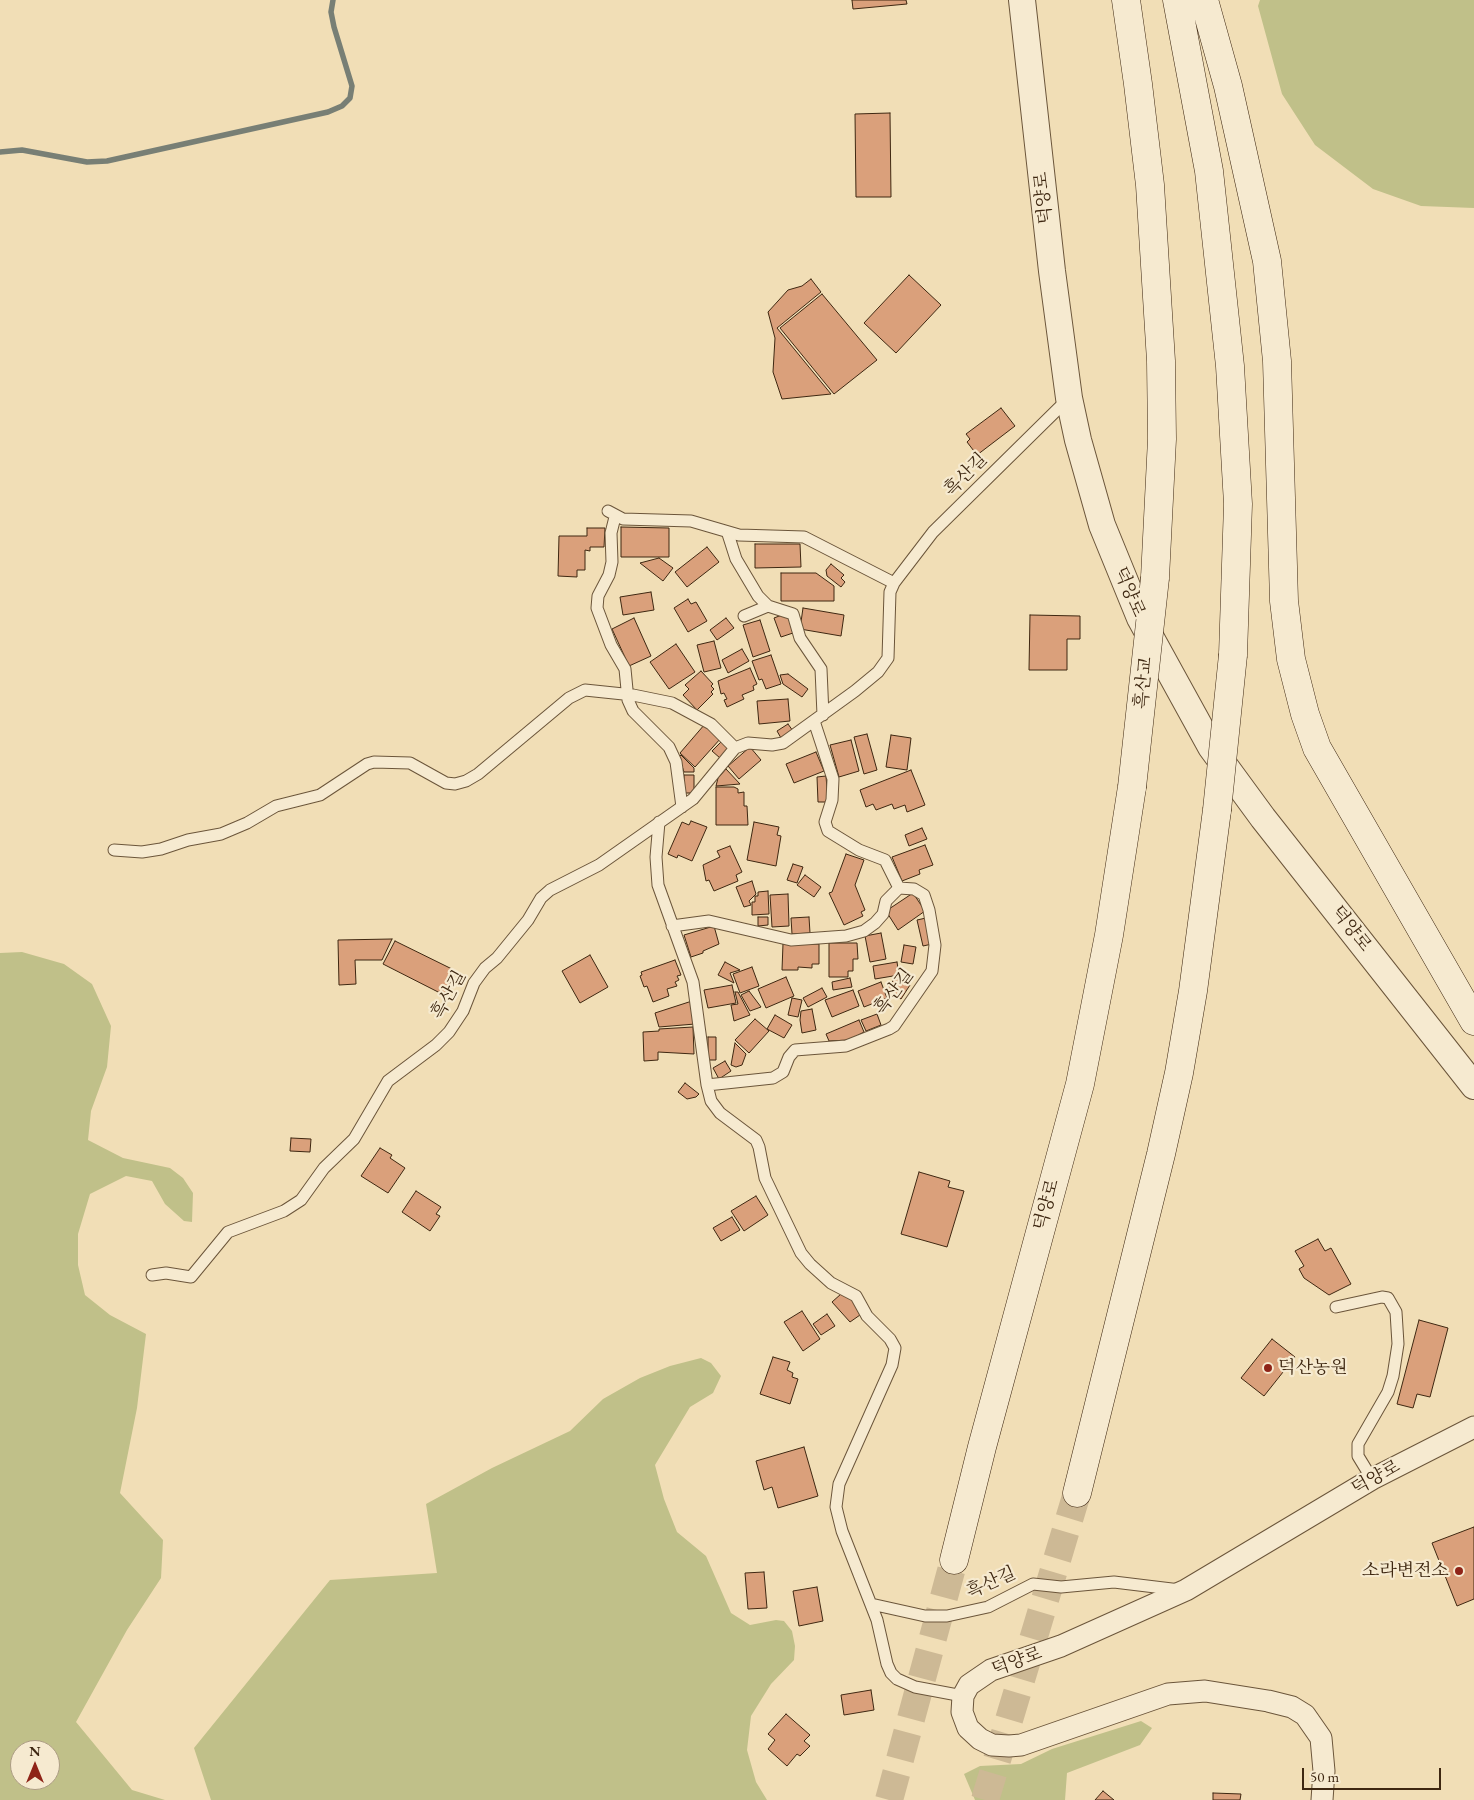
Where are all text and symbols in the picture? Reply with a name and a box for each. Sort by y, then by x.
street label: 덕양로 [1031,171,1057,225]
street label: 흑산길 [940,449,992,501]
street label: 덕양로 [1109,564,1149,620]
street label: 흑산교 [1131,656,1157,710]
street label: 덕양로 [1326,902,1376,956]
street label: 흑산길 [870,965,918,1019]
street label: 흑산길 [427,967,471,1023]
street label: 덕양로 [1030,1177,1064,1233]
place label: 덕산농원 [1278,1357,1348,1379]
marker: 덕산농원 [1262,1362,1274,1374]
street label: 덕양로 [1348,1456,1404,1500]
place label: 소라변전소 [1362,1560,1449,1582]
street label: 흑산길 [963,1563,1019,1603]
marker: 소라변전소 [1453,1565,1465,1577]
street label: 덕양로 [989,1643,1045,1681]
north arrow [10,1740,60,1790]
text: N [29,1742,41,1760]
scale bar [1304,1758,1443,1790]
text: 50 m [1310,1767,1339,1786]

